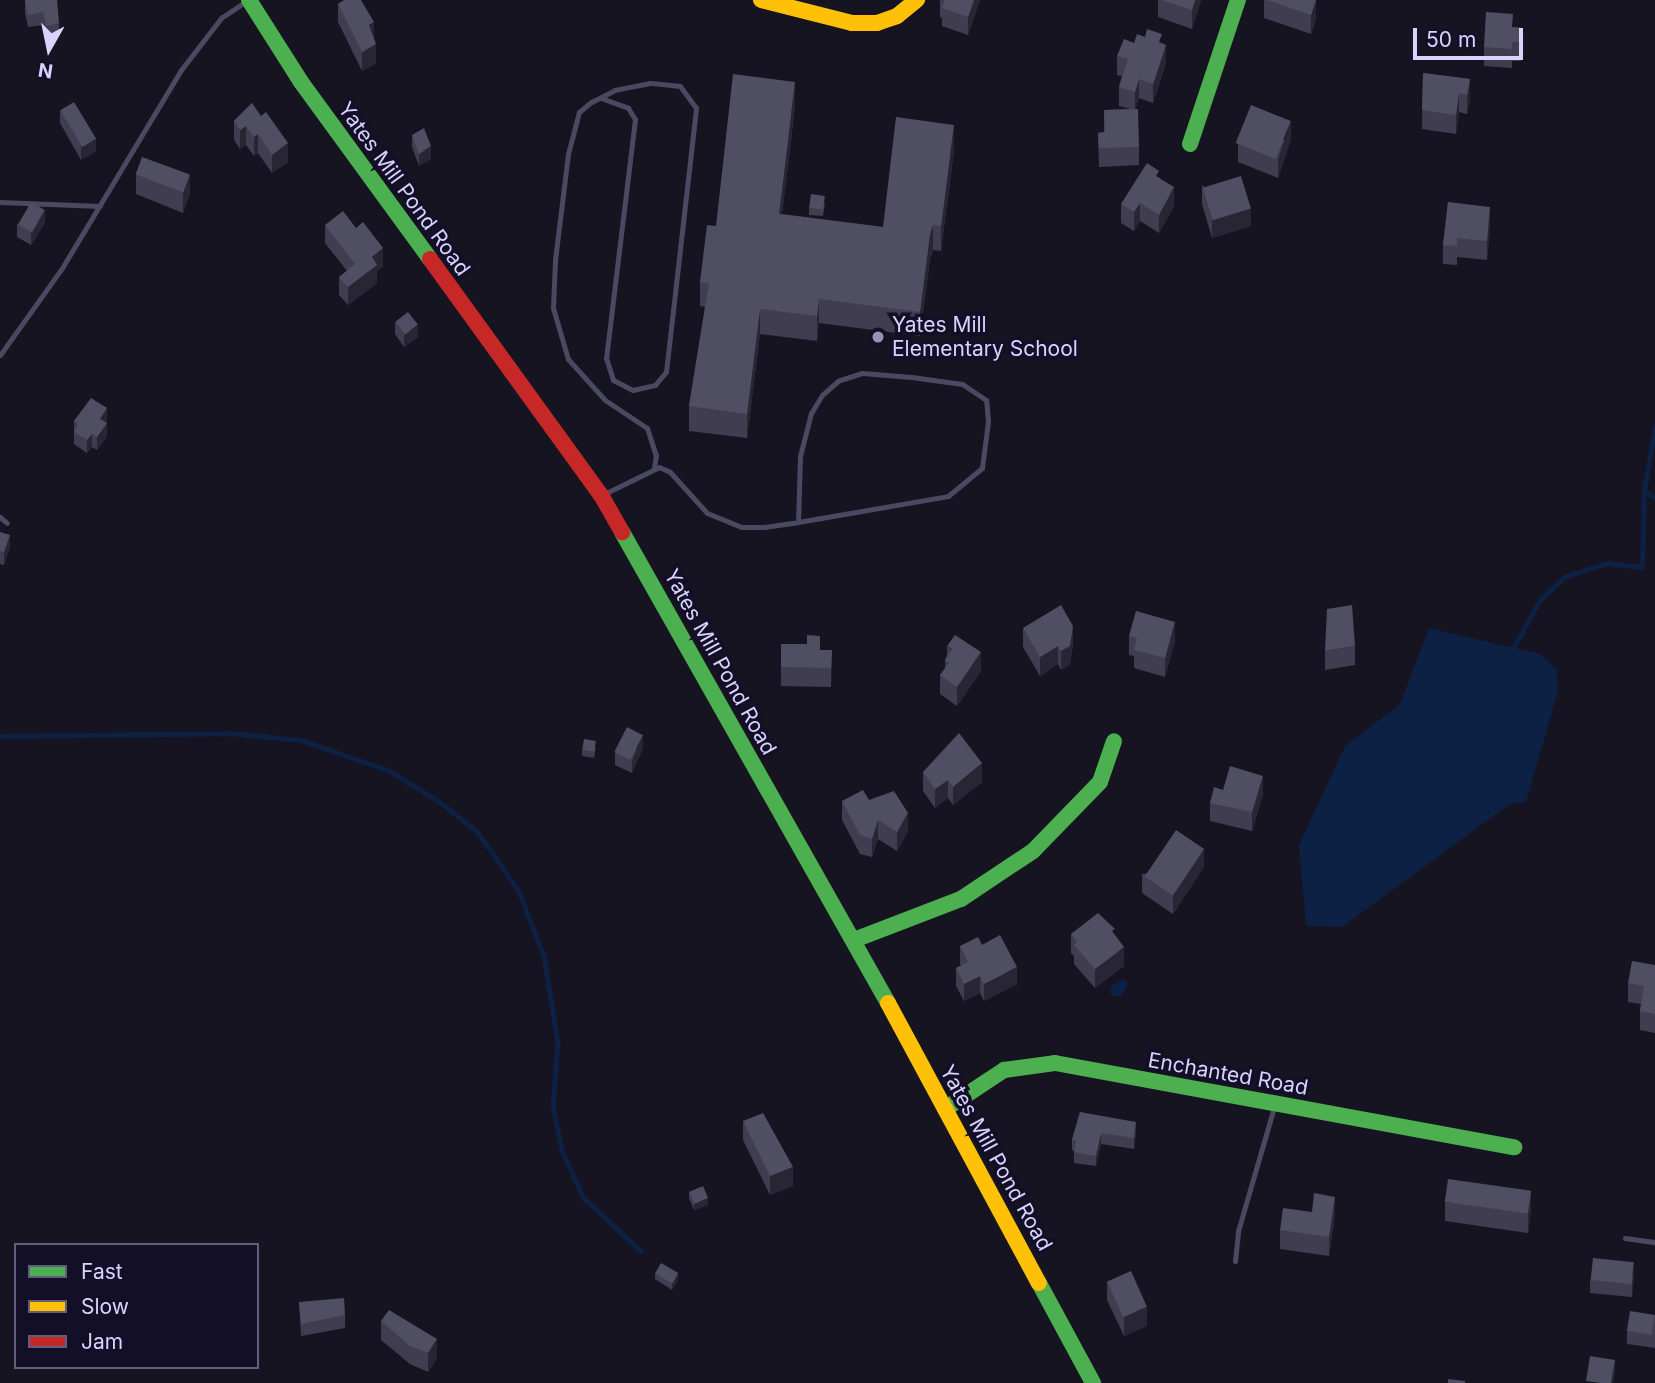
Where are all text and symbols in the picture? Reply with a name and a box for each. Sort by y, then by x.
north arrow [14,14,84,84]
scale bar [1417,14,1527,58]
text: 50 m [1426,27,1476,52]
text: N [37,58,55,83]
street label: Yates Mill Pond Road [333,97,475,281]
place label: Yates Mill Elementary School [892,312,1078,362]
marker: Yates Mill Elementary School [870,329,886,345]
street label: Yates Mill Pond Road [658,565,782,759]
street label: Enchanted Road [1146,1048,1310,1100]
street label: Yates Mill Pond Road [934,1061,1058,1255]
legend [14,1243,259,1369]
text: Fast [81,1259,123,1284]
text: Slow [81,1294,129,1319]
text: Jam [81,1329,123,1354]

